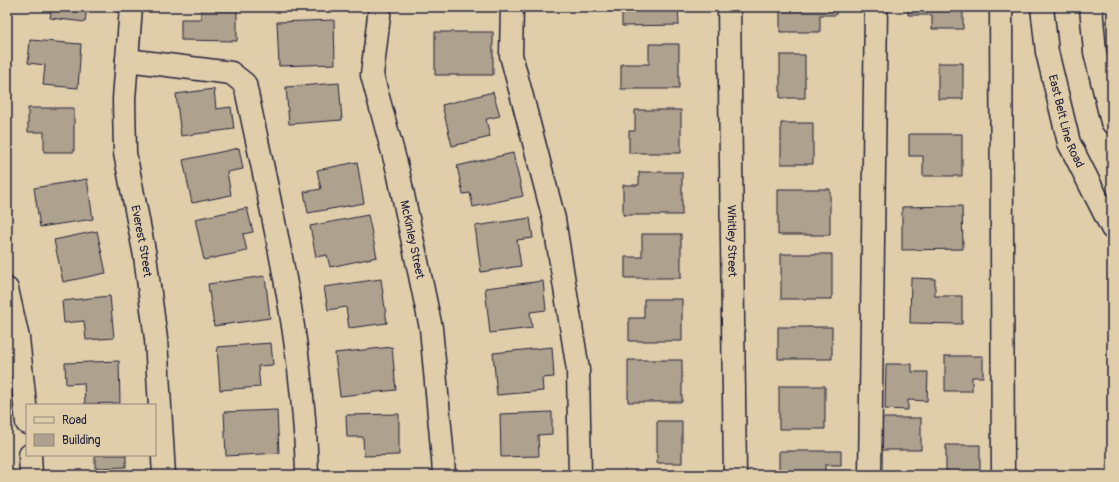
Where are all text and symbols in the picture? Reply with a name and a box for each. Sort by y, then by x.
street label: East Belt Line Road [1045,73,1088,170]
street label: McKinley Street [397,199,428,280]
street label: Everest Street [128,204,155,278]
street label: Whitley Street [724,205,740,277]
legend [26,404,156,456]
text: Road [62,413,87,428]
text: Building [62,433,101,448]

